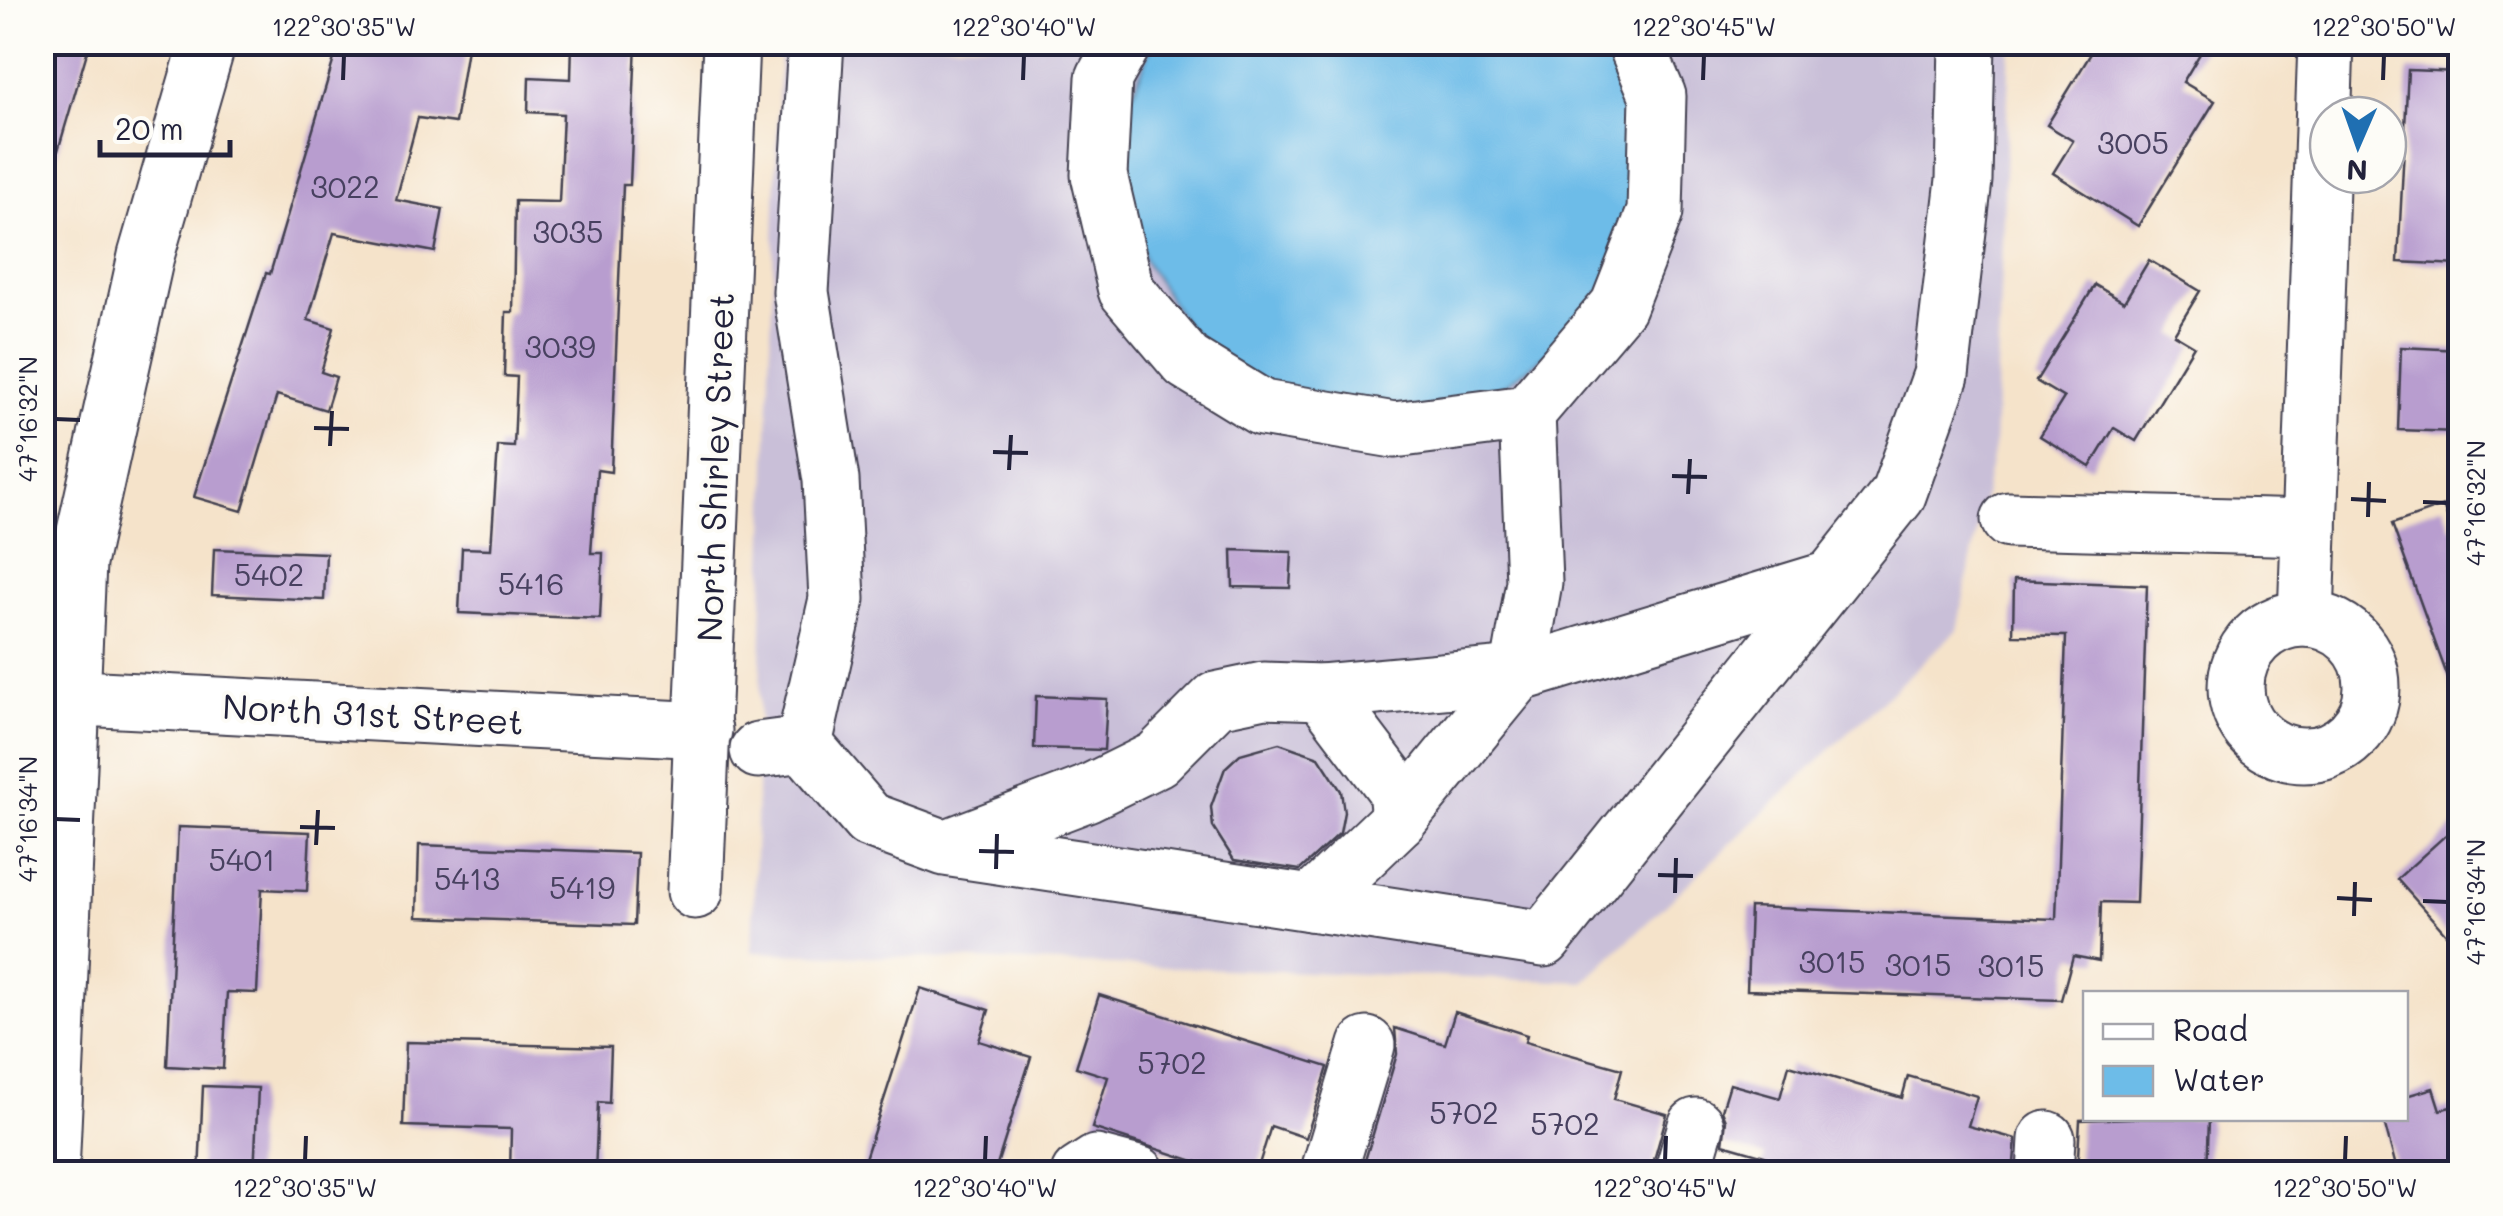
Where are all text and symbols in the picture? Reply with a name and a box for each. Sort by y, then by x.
text: 122°30'35"W [272,10,416,42]
text: 122°30'40"W [951,10,1097,42]
text: 122°30'45"W [1632,10,1776,42]
text: 122°30'50"W [2311,10,2457,42]
scale bar [100,95,230,157]
north arrow [2308,95,2408,195]
text: 20 m [115,108,184,148]
house number: 3005 [2097,122,2169,162]
text: N [2346,153,2368,189]
house number: 3022 [310,166,380,206]
house number: 3035 [532,211,604,251]
street label: North Shirley Street [685,292,743,642]
house number: 3039 [524,326,596,366]
text: 47°16'32"N [11,356,43,482]
text: 47°16'32"N [2459,440,2491,566]
house number: 5402 [234,554,304,594]
house number: 5416 [498,563,564,603]
street label: North 31st Street [221,682,525,744]
text: 47°16'34"N [11,756,43,882]
house number: 5401 [208,839,276,879]
text: 47°16'34"N [2459,839,2491,965]
house number: 5413 [434,858,500,898]
house number: 5419 [549,867,615,907]
house number: 3015 [1799,941,1866,981]
house number: 3015 [1885,944,1952,984]
house number: 3015 [1978,945,2045,985]
legend [2083,991,2408,1121]
text: Road [2173,1009,2248,1049]
house number: 5702 [1137,1042,1207,1082]
text: Water [2173,1059,2265,1099]
house number: 5702 [1429,1092,1499,1132]
house number: 5702 [1530,1103,1600,1143]
text: 122°30'35"W [233,1171,377,1203]
text: 122°30'40"W [912,1171,1058,1203]
text: 122°30'45"W [1593,1171,1737,1203]
text: 122°30'50"W [2272,1171,2418,1203]

